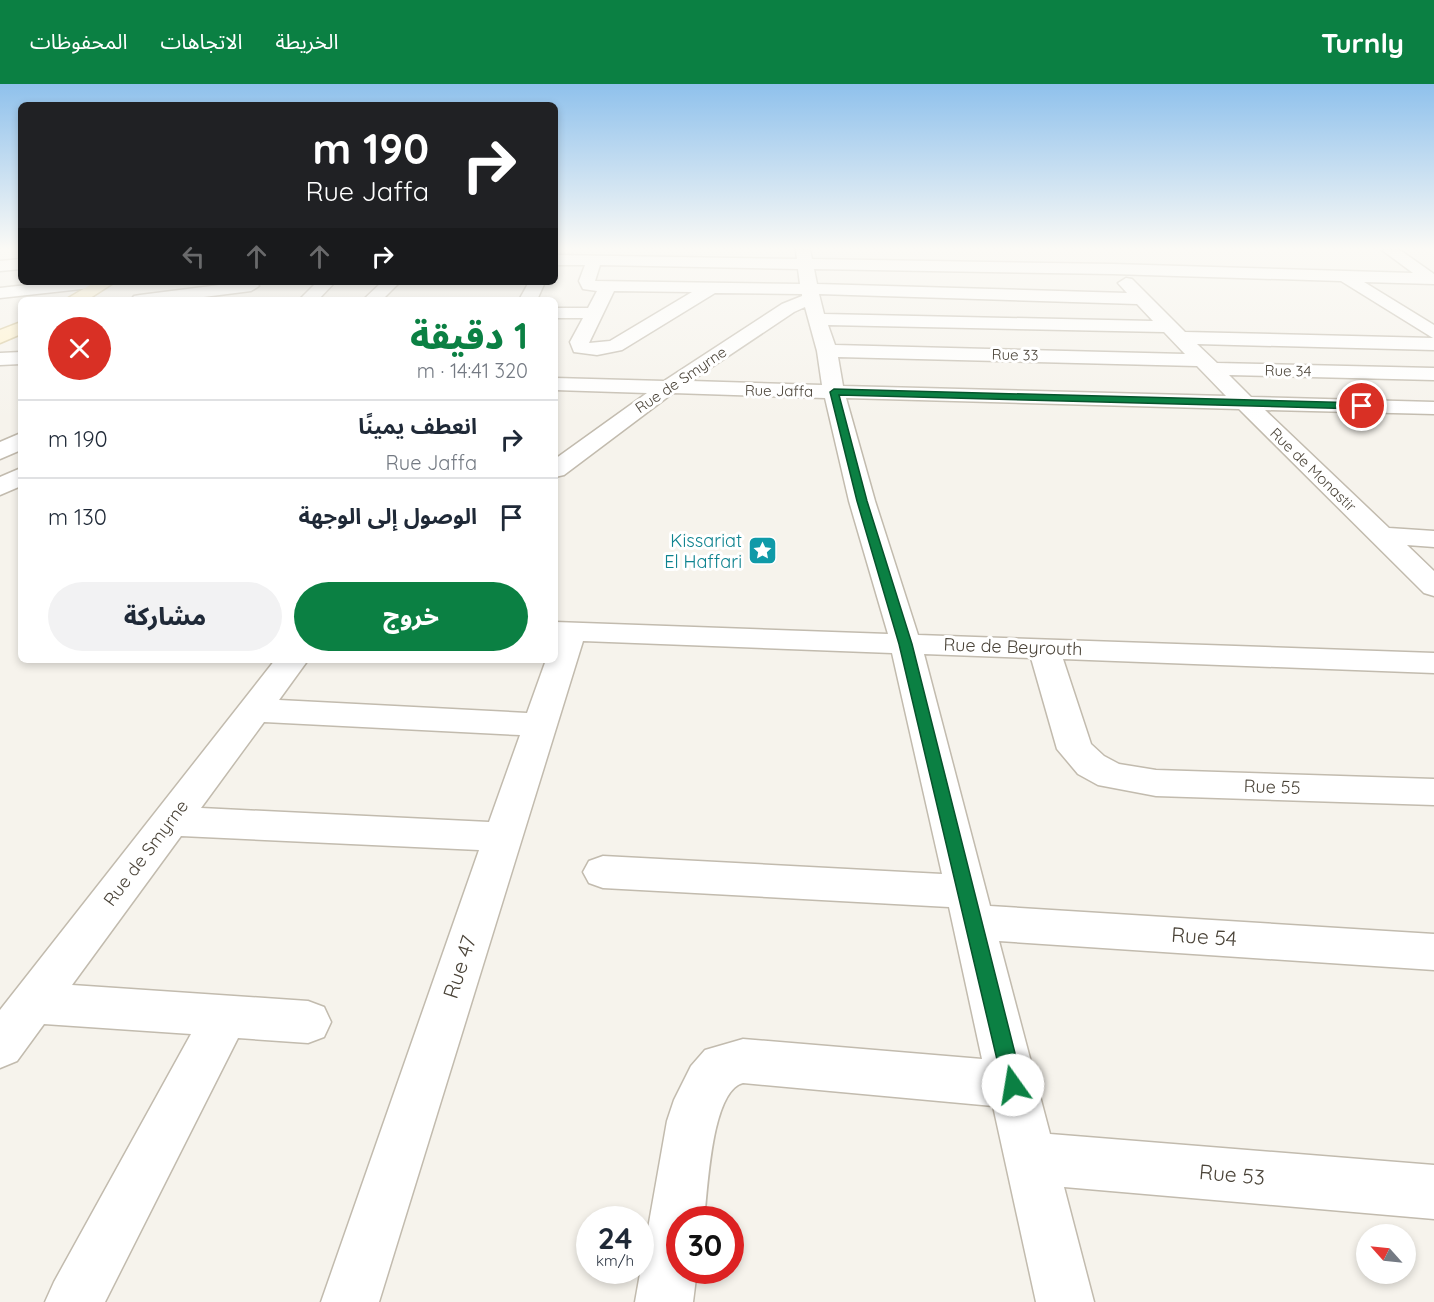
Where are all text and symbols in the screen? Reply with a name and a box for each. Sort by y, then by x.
text: Turnly [1321,25,1404,60]
text: المحفوظات [30,28,127,54]
text: الاتجاهات [160,28,242,54]
text: الخريطة [275,28,338,54]
text: 190 m [313,122,429,175]
icon: right [450,126,528,204]
text: Rue Jaffa [306,174,429,208]
icon: left [177,240,210,273]
icon: ahead [240,240,273,273]
icon: ahead [303,240,336,273]
icon: right [366,240,399,273]
text: 1 دقيقة [410,313,528,358]
button: close [48,317,111,380]
street label: Rue de Smyrne [631,342,730,417]
street label: Rue 33 [991,345,1039,364]
text: 320 m · 14:41 [417,358,528,383]
street label: Rue 34 [1264,361,1312,380]
street label: Rue Jaffa [745,380,813,401]
pin [1336,380,1387,431]
icon: arrive [1345,389,1378,422]
text: انعطف يمينًا [358,412,477,440]
icon: right [495,423,528,456]
street label: Rue de Monastir [1266,424,1361,516]
text: 190 m [48,425,108,453]
text: Rue Jaffa [386,450,477,475]
icon: arrive [495,501,528,534]
text: الوصول إلى الوجهة [299,502,477,530]
text: 130 m [48,503,107,531]
place label: Kissariat El Haffari [664,529,742,573]
place icon: Kissariat El Haffari [747,535,779,567]
button: مشاركة [48,582,282,651]
button: خروج [294,582,528,651]
street label: Rue de Beyrouth [943,633,1083,660]
street label: Rue 55 [1243,774,1301,799]
street label: Rue de Smyrne [98,795,193,910]
street label: Rue 54 [1170,921,1238,951]
street label: Rue 47 [437,932,481,1001]
position arrow [981,1053,1045,1117]
street label: Rue 53 [1198,1158,1266,1190]
speed limit sign: 30 [666,1206,744,1284]
text: 24 [598,1219,632,1257]
north arrow [1356,1224,1416,1284]
map controls [1356,1224,1416,1284]
text: km/h [596,1251,634,1270]

